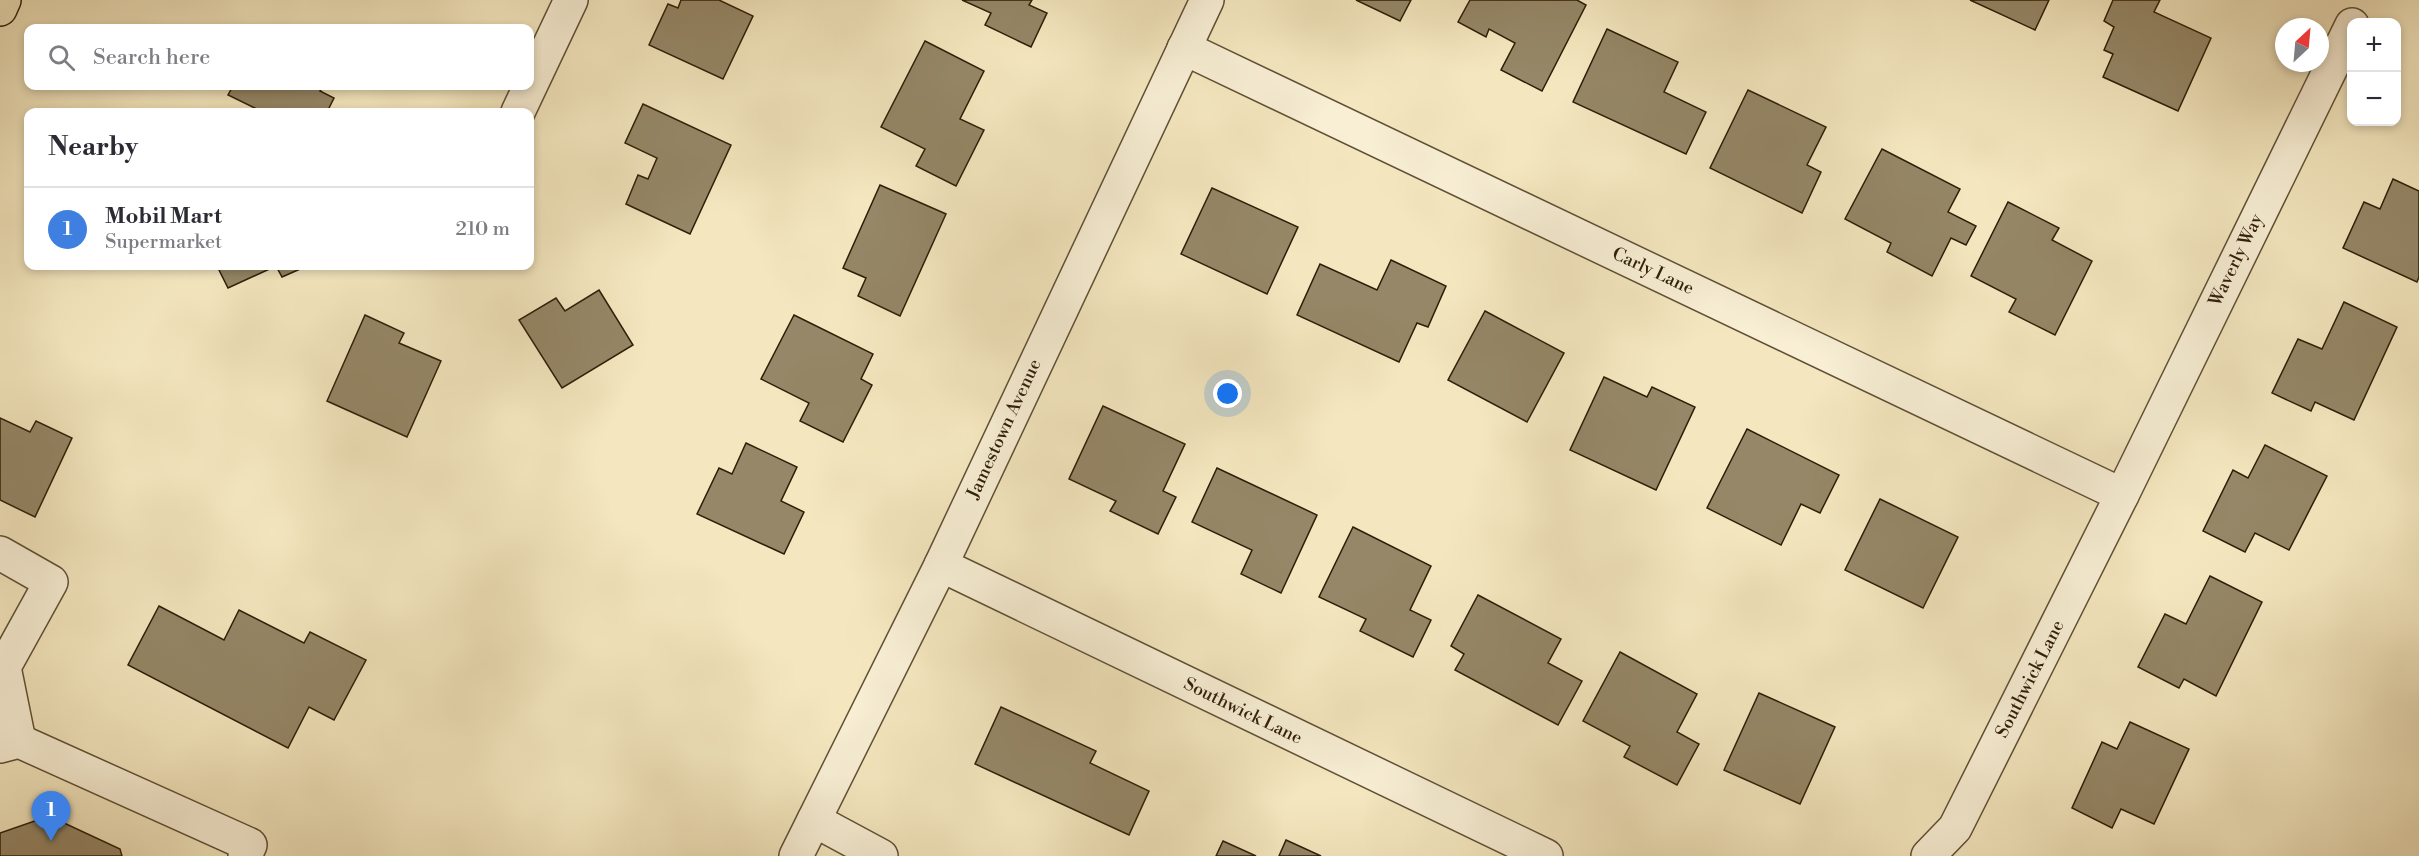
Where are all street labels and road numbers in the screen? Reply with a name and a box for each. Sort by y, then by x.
street label: Waverly Way [2203,210,2268,311]
street label: Carly Lane [1608,242,1698,300]
street label: Jamestown Avenue [961,355,1046,504]
street label: Southwick Lane [1990,616,2070,742]
street label: Southwick Lane [1180,672,1306,750]

